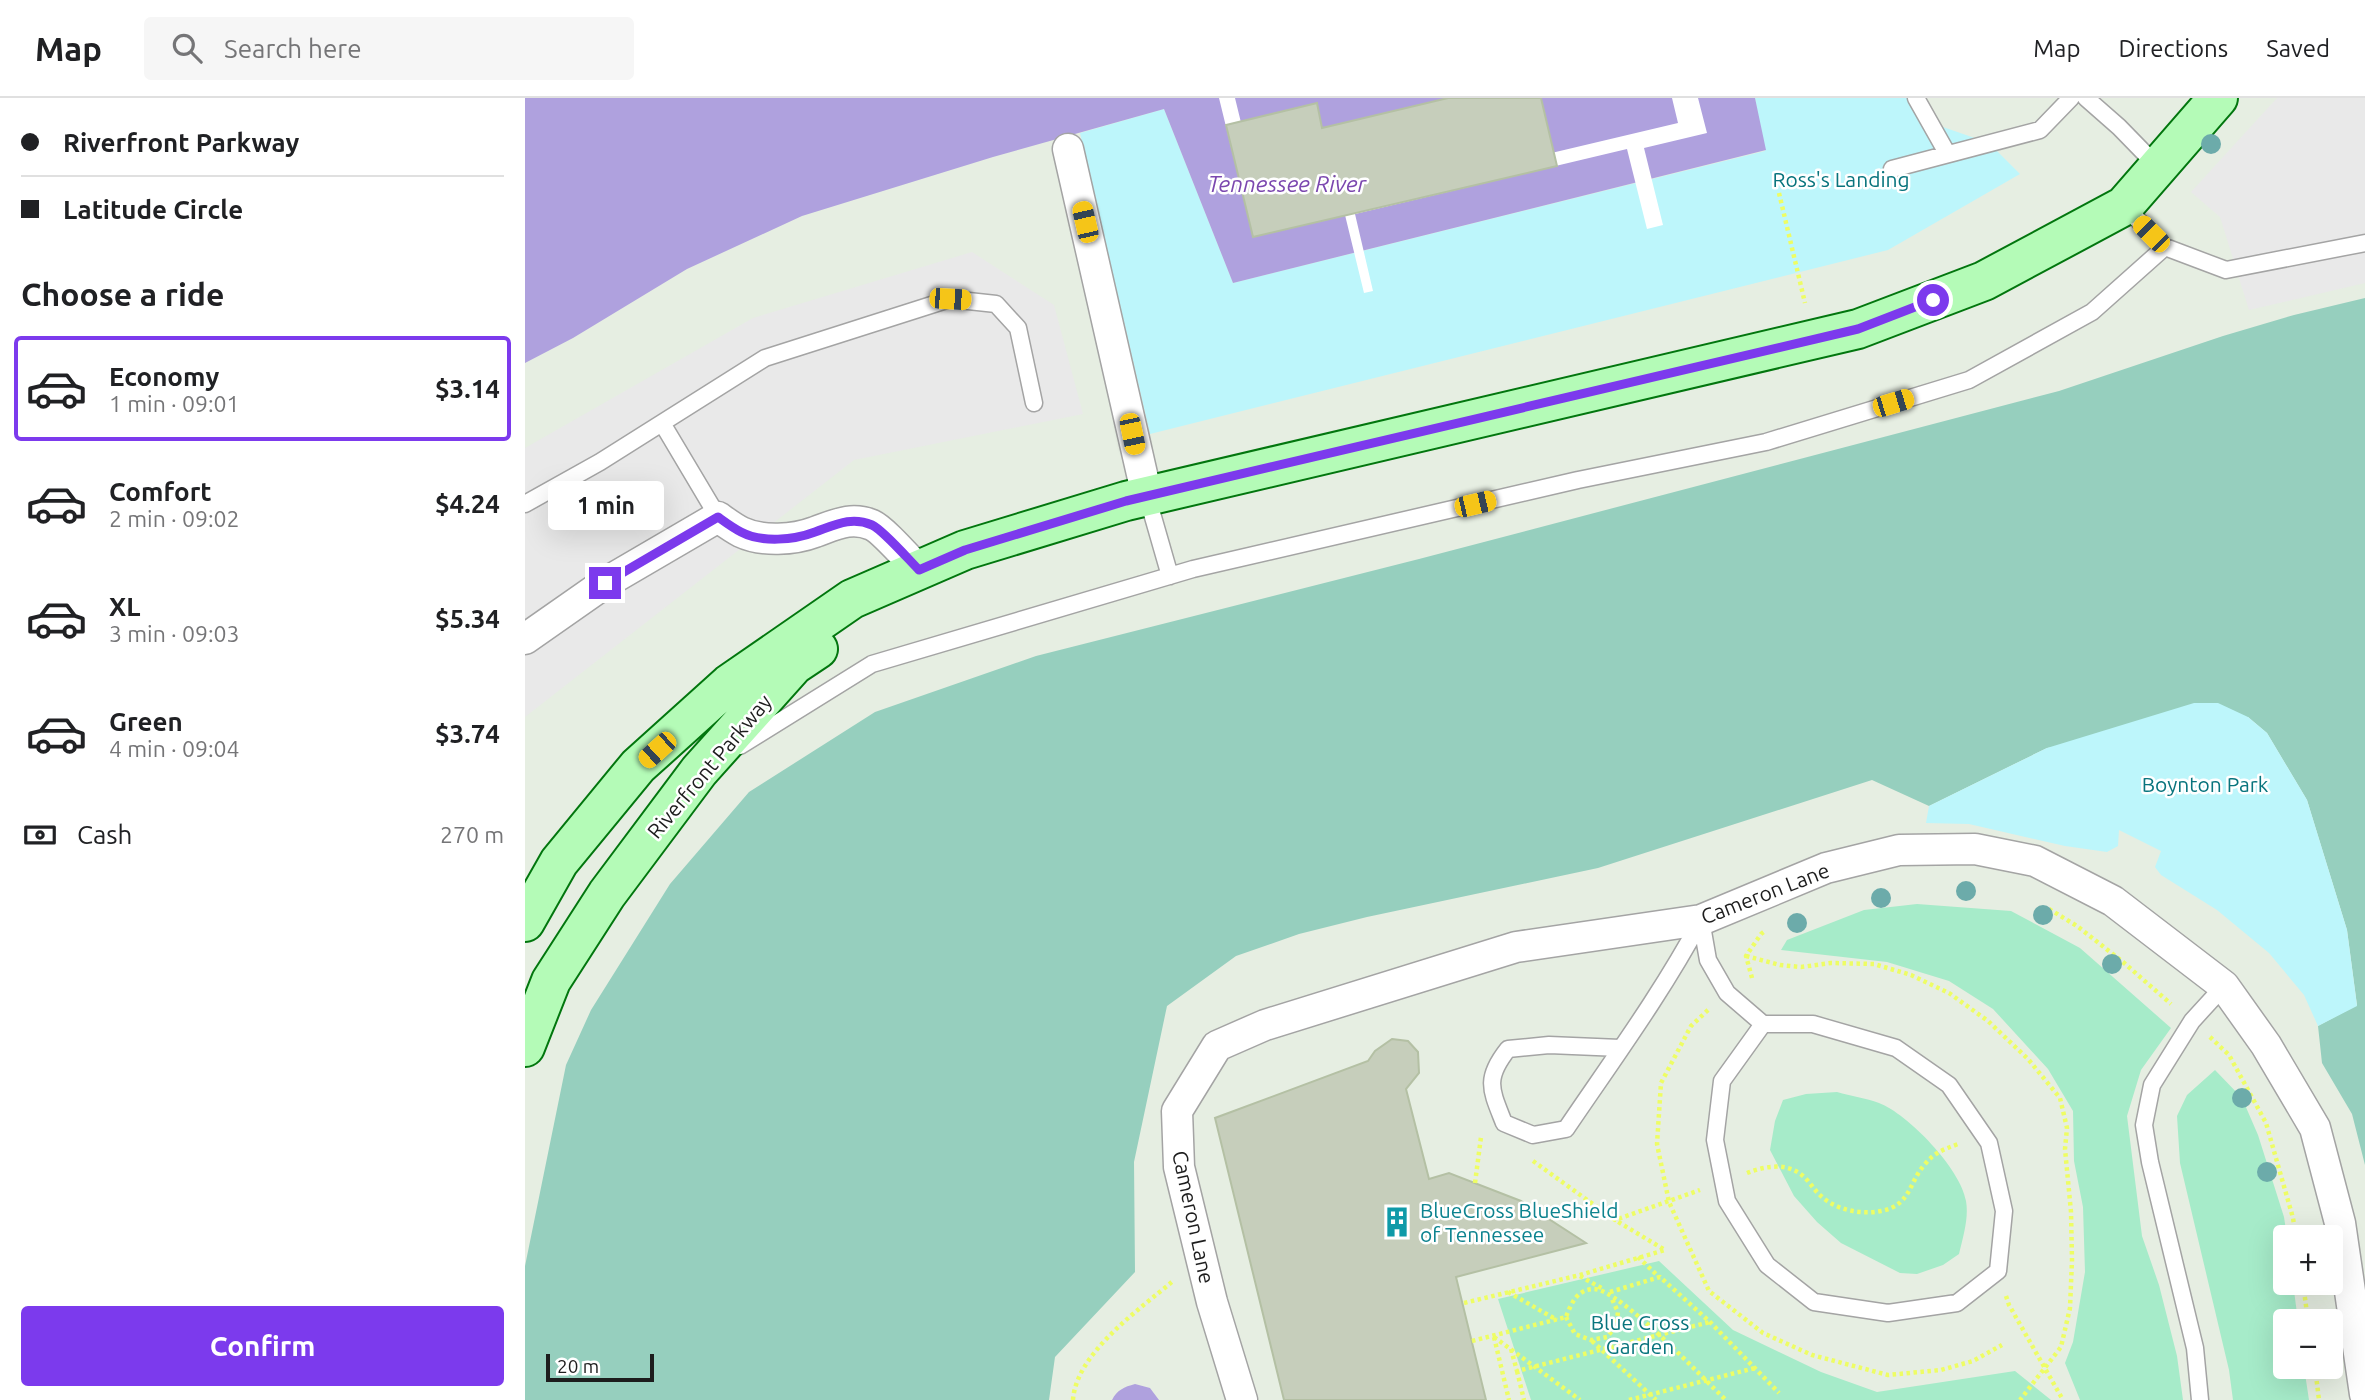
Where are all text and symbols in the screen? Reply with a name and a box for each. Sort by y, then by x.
search box [144,17,634,80]
icon: search [168,29,206,67]
text: Map [35,30,102,67]
text: Search here [224,34,362,63]
text: Map [2033,35,2080,62]
text: Directions [2118,35,2228,62]
text: Saved [2266,35,2330,62]
text: Riverfront Parkway [63,128,299,157]
park label: Ross's Landing [1772,167,1910,191]
water label: Tennessee River [1208,171,1368,196]
text: Latitude Circle [63,195,243,224]
car [1071,199,1100,245]
car [2129,212,2174,256]
text: Choose a ride [21,276,224,312]
route start [1917,284,1949,316]
car [929,287,972,311]
icon: car [25,357,88,420]
text: Economy [109,362,219,391]
text: $3.14 [435,374,500,403]
car [1870,387,1917,419]
text: 1 min · 09:01 [109,391,240,416]
car [1118,411,1147,457]
icon: car [25,472,88,535]
text: Comfort [109,477,212,506]
callout: 1 min [547,482,663,531]
text: $4.24 [435,489,500,518]
car [1453,489,1498,519]
text: 1 min [577,493,635,518]
text: 2 min · 09:02 [109,506,240,531]
route end [589,567,621,599]
icon: car [25,587,88,650]
text: XL [109,592,140,621]
text: $5.34 [435,604,500,633]
text: 3 min · 09:03 [109,621,240,646]
street label: Riverfront Parkway [642,689,776,843]
icon: car [25,702,88,765]
text: Green [109,707,183,736]
text: $3.74 [435,719,500,748]
car [635,728,680,772]
text: 4 min · 09:04 [109,736,240,761]
park label: Boynton Park [2142,772,2269,796]
icon: cash [21,816,59,854]
text: Cash [77,820,132,849]
text: 270 m [440,822,504,847]
street label: Cameron Lane [1697,858,1833,928]
street label: Cameron Lane [1168,1148,1220,1286]
place label: BlueCross BlueShield of Tennessee [1420,1198,1618,1246]
building icon: BlueCross BlueShield of Tennessee [1380,1205,1414,1239]
map controls [2273,1225,2343,1379]
button: + [2273,1225,2343,1295]
button: Confirm [21,1306,504,1386]
button: − [2273,1309,2343,1379]
park label: Blue Cross Garden [1591,1310,1689,1358]
scale bar [546,1351,655,1383]
text: 20 m [557,1355,599,1377]

